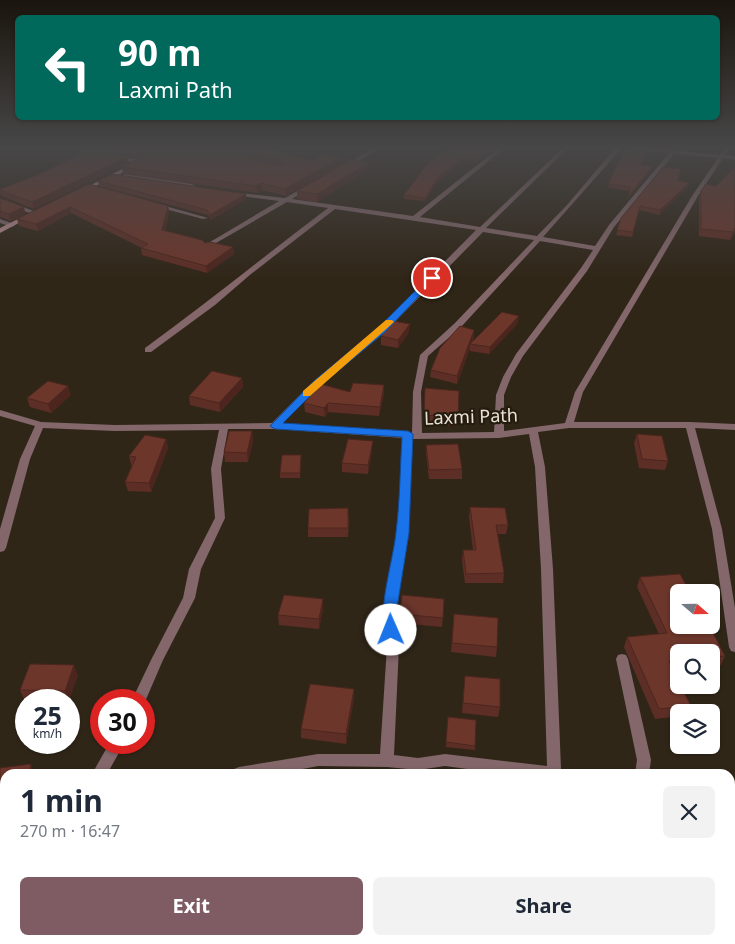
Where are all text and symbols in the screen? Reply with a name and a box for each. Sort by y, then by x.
text: 90 m [118,29,201,76]
icon: left [35,35,100,100]
text: Laxmi Path [118,74,233,104]
pin [411,257,453,299]
icon: arrive [418,264,446,292]
street label: Laxmi Path [424,402,518,430]
north arrow [670,584,720,634]
map controls [670,584,720,754]
position arrow [364,603,416,655]
button: search [670,644,720,694]
speed limit sign: 30 [90,689,155,754]
text: 25 [33,698,62,732]
button: layers [670,704,720,754]
text: km/h [33,725,62,742]
text: 1 min [20,780,103,821]
button: close [663,786,715,838]
text: 270 m · 16:47 [20,820,120,842]
button: Exit [20,877,363,935]
button: Share [373,877,715,935]

